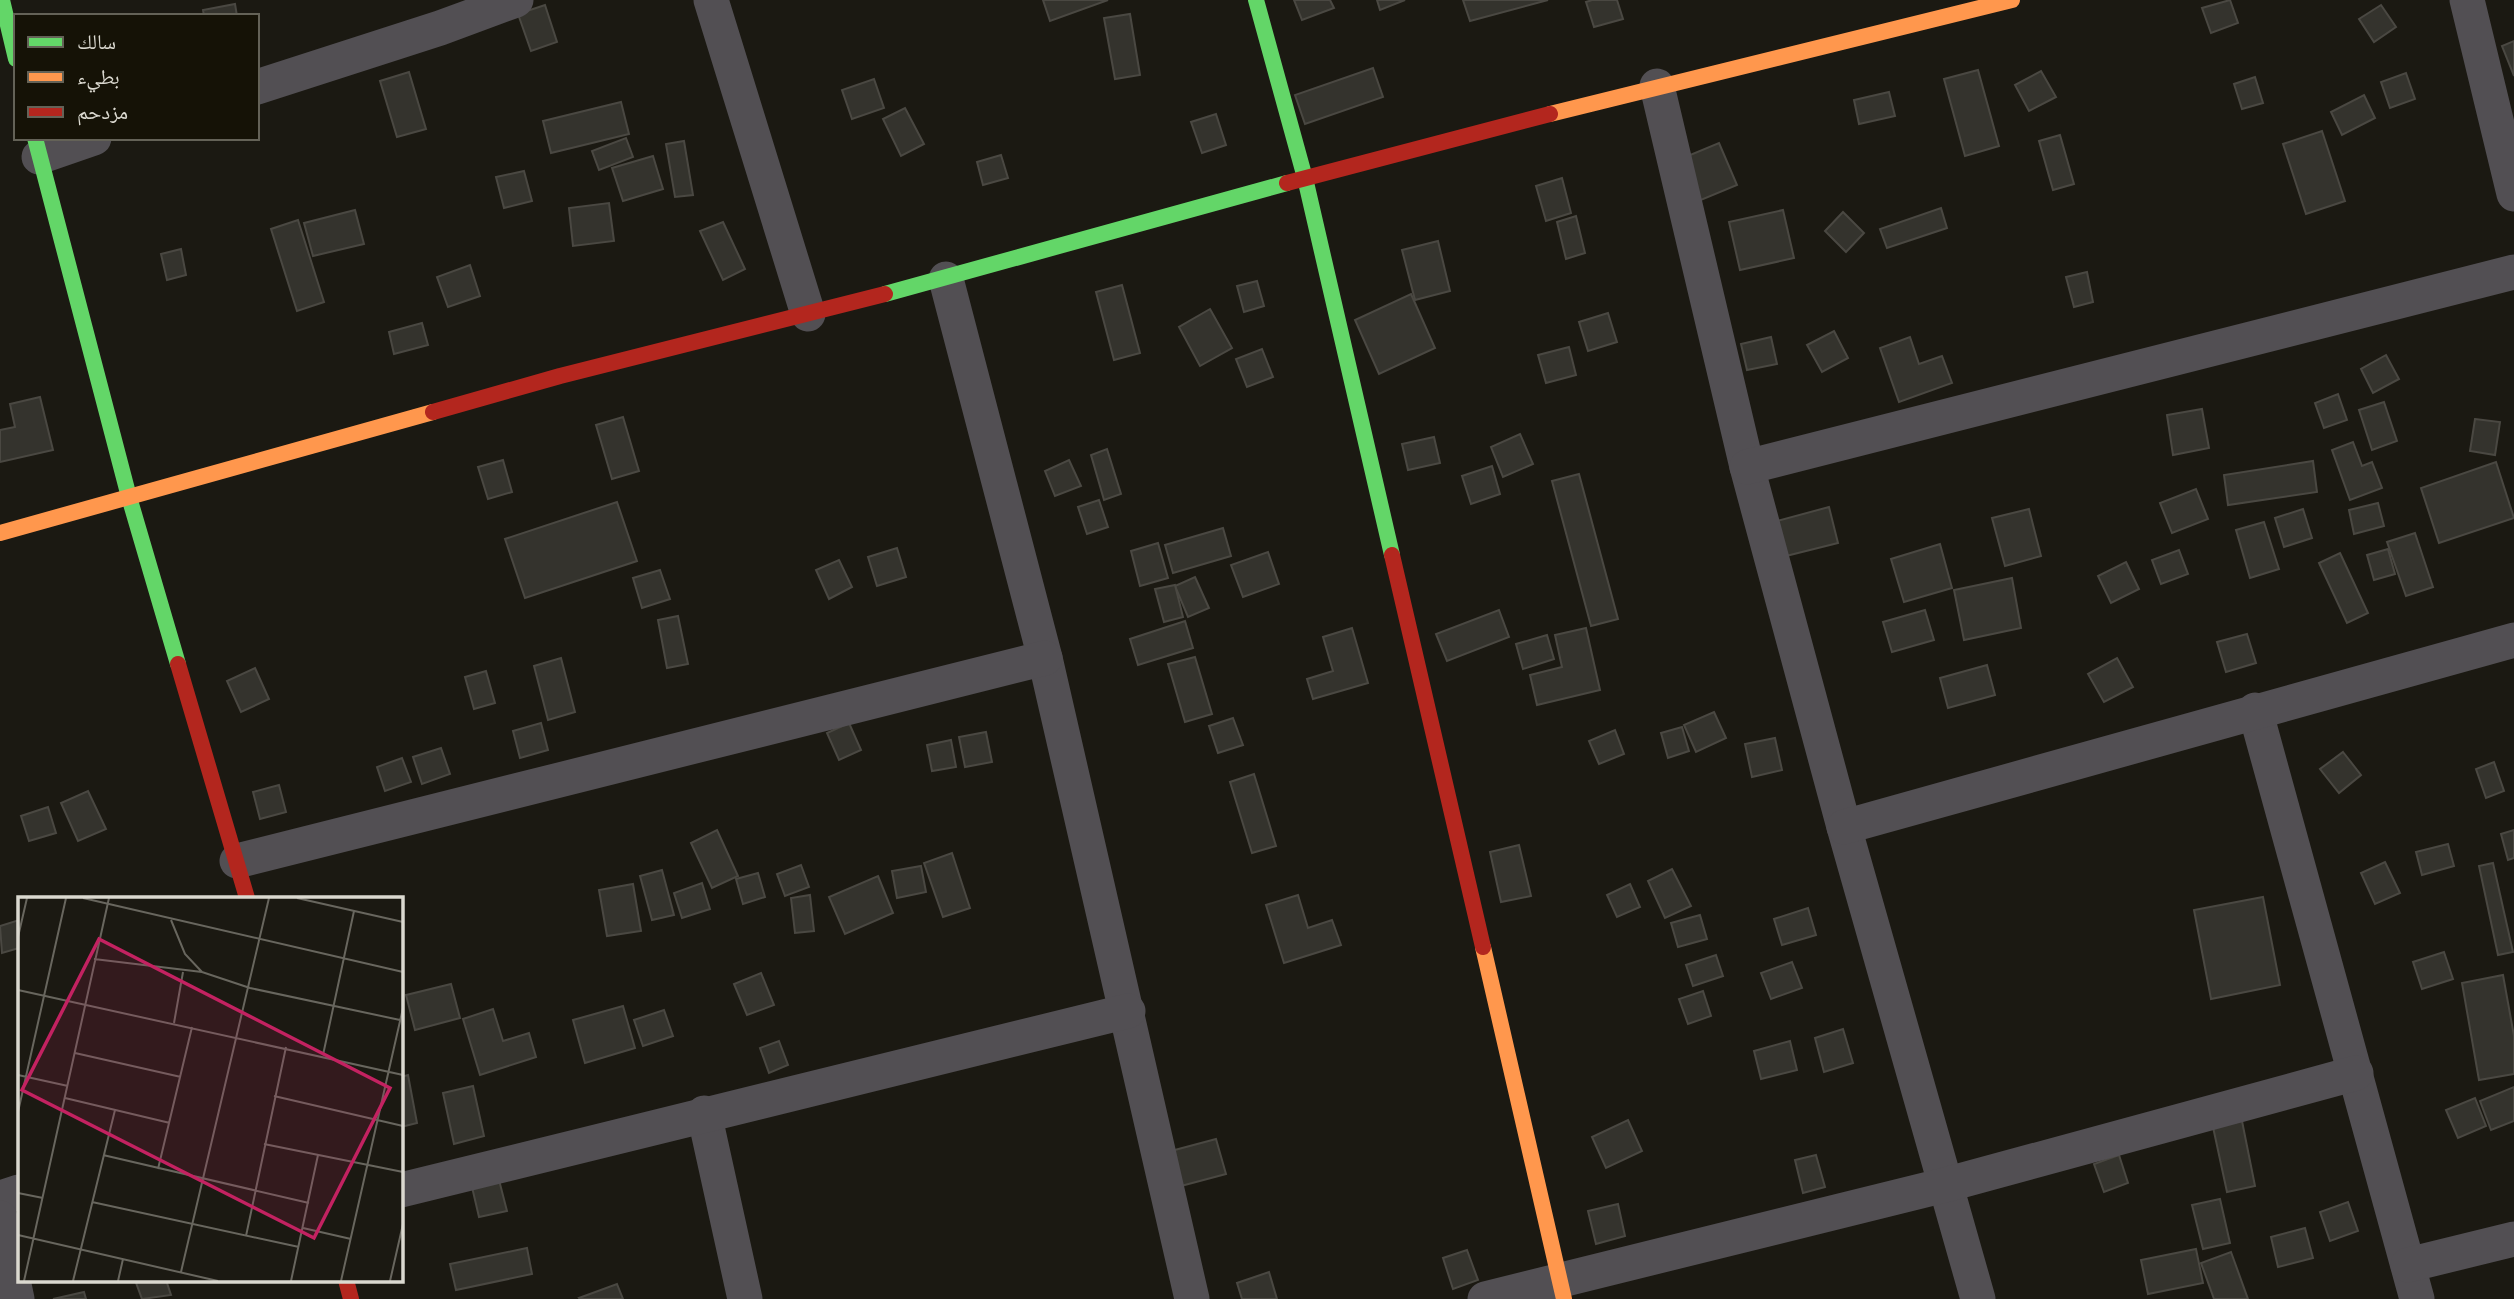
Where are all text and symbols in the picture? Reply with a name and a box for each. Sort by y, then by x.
legend [14,14,259,140]
text: سالك [77,29,116,55]
text: بطيء [77,64,120,93]
text: مزدحم [77,99,128,126]
inset map [18,897,402,1282]

